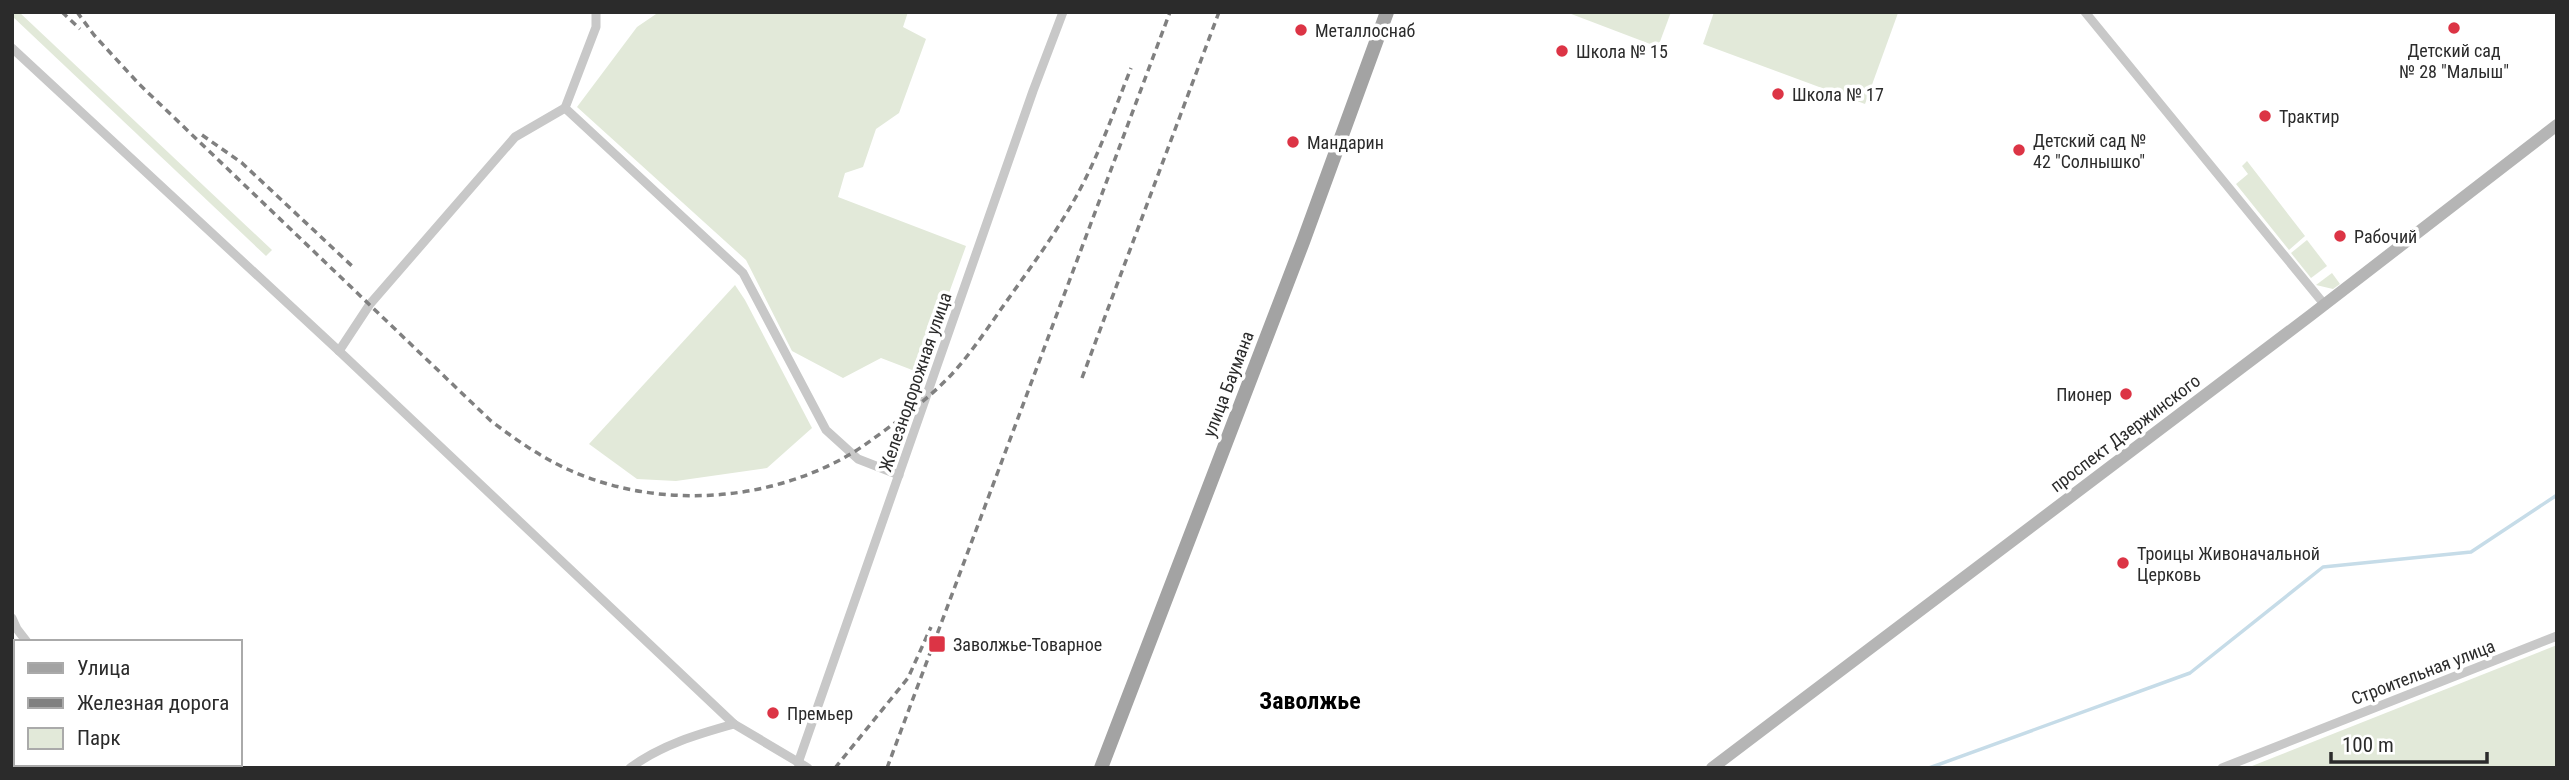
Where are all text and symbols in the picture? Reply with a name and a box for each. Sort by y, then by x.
place label: Металлоснаб [1315,20,1416,41]
marker: Детский сад № 28 "Малыш" [2446,20,2462,36]
marker: Металлоснаб [1293,22,1309,38]
place label: Детский сад № 28 "Малыш" [2399,40,2509,82]
place label: Школа № 15 [1576,41,1668,62]
marker: Школа № 15 [1554,43,1570,59]
place label: Школа № 17 [1792,84,1884,105]
marker: Школа № 17 [1770,86,1786,102]
place label: Трактир [2279,106,2339,127]
marker: Трактир [2257,108,2273,124]
place label: Детский сад № 42 "Солнышко" [2033,130,2146,172]
place label: Мандарин [1307,132,1384,153]
marker: Мандарин [1285,134,1301,150]
marker: Детский сад № 42 "Солнышко" [2011,142,2027,158]
place label: Рабочий [2354,226,2417,247]
marker: Рабочий [2332,228,2348,244]
street label: Железнодорожная улица [874,290,956,474]
street label: улица Баумана [1198,328,1258,440]
street label: проспект Дзержинского [2046,370,2204,496]
place label: Пионер [2056,384,2112,405]
marker: Пионер [2118,386,2134,402]
place label: Троицы Живоначальной Церковь [2137,543,2320,585]
marker: Троицы Живоначальной Церковь [2115,555,2131,571]
marker: Заволжье-Товарное [927,634,947,654]
place label: Заволжье-Товарное [953,634,1102,655]
street label: Строительная улица [2348,635,2498,709]
legend [14,640,242,766]
text: Улица [77,656,130,680]
district label: Заволжье [1259,687,1361,715]
text: Железная дорога [77,691,229,715]
place label: Премьер [787,703,853,724]
marker: Премьер [765,705,781,721]
scale bar [2331,720,2487,764]
text: Парк [77,726,121,750]
text: 100 m [2342,733,2394,757]

